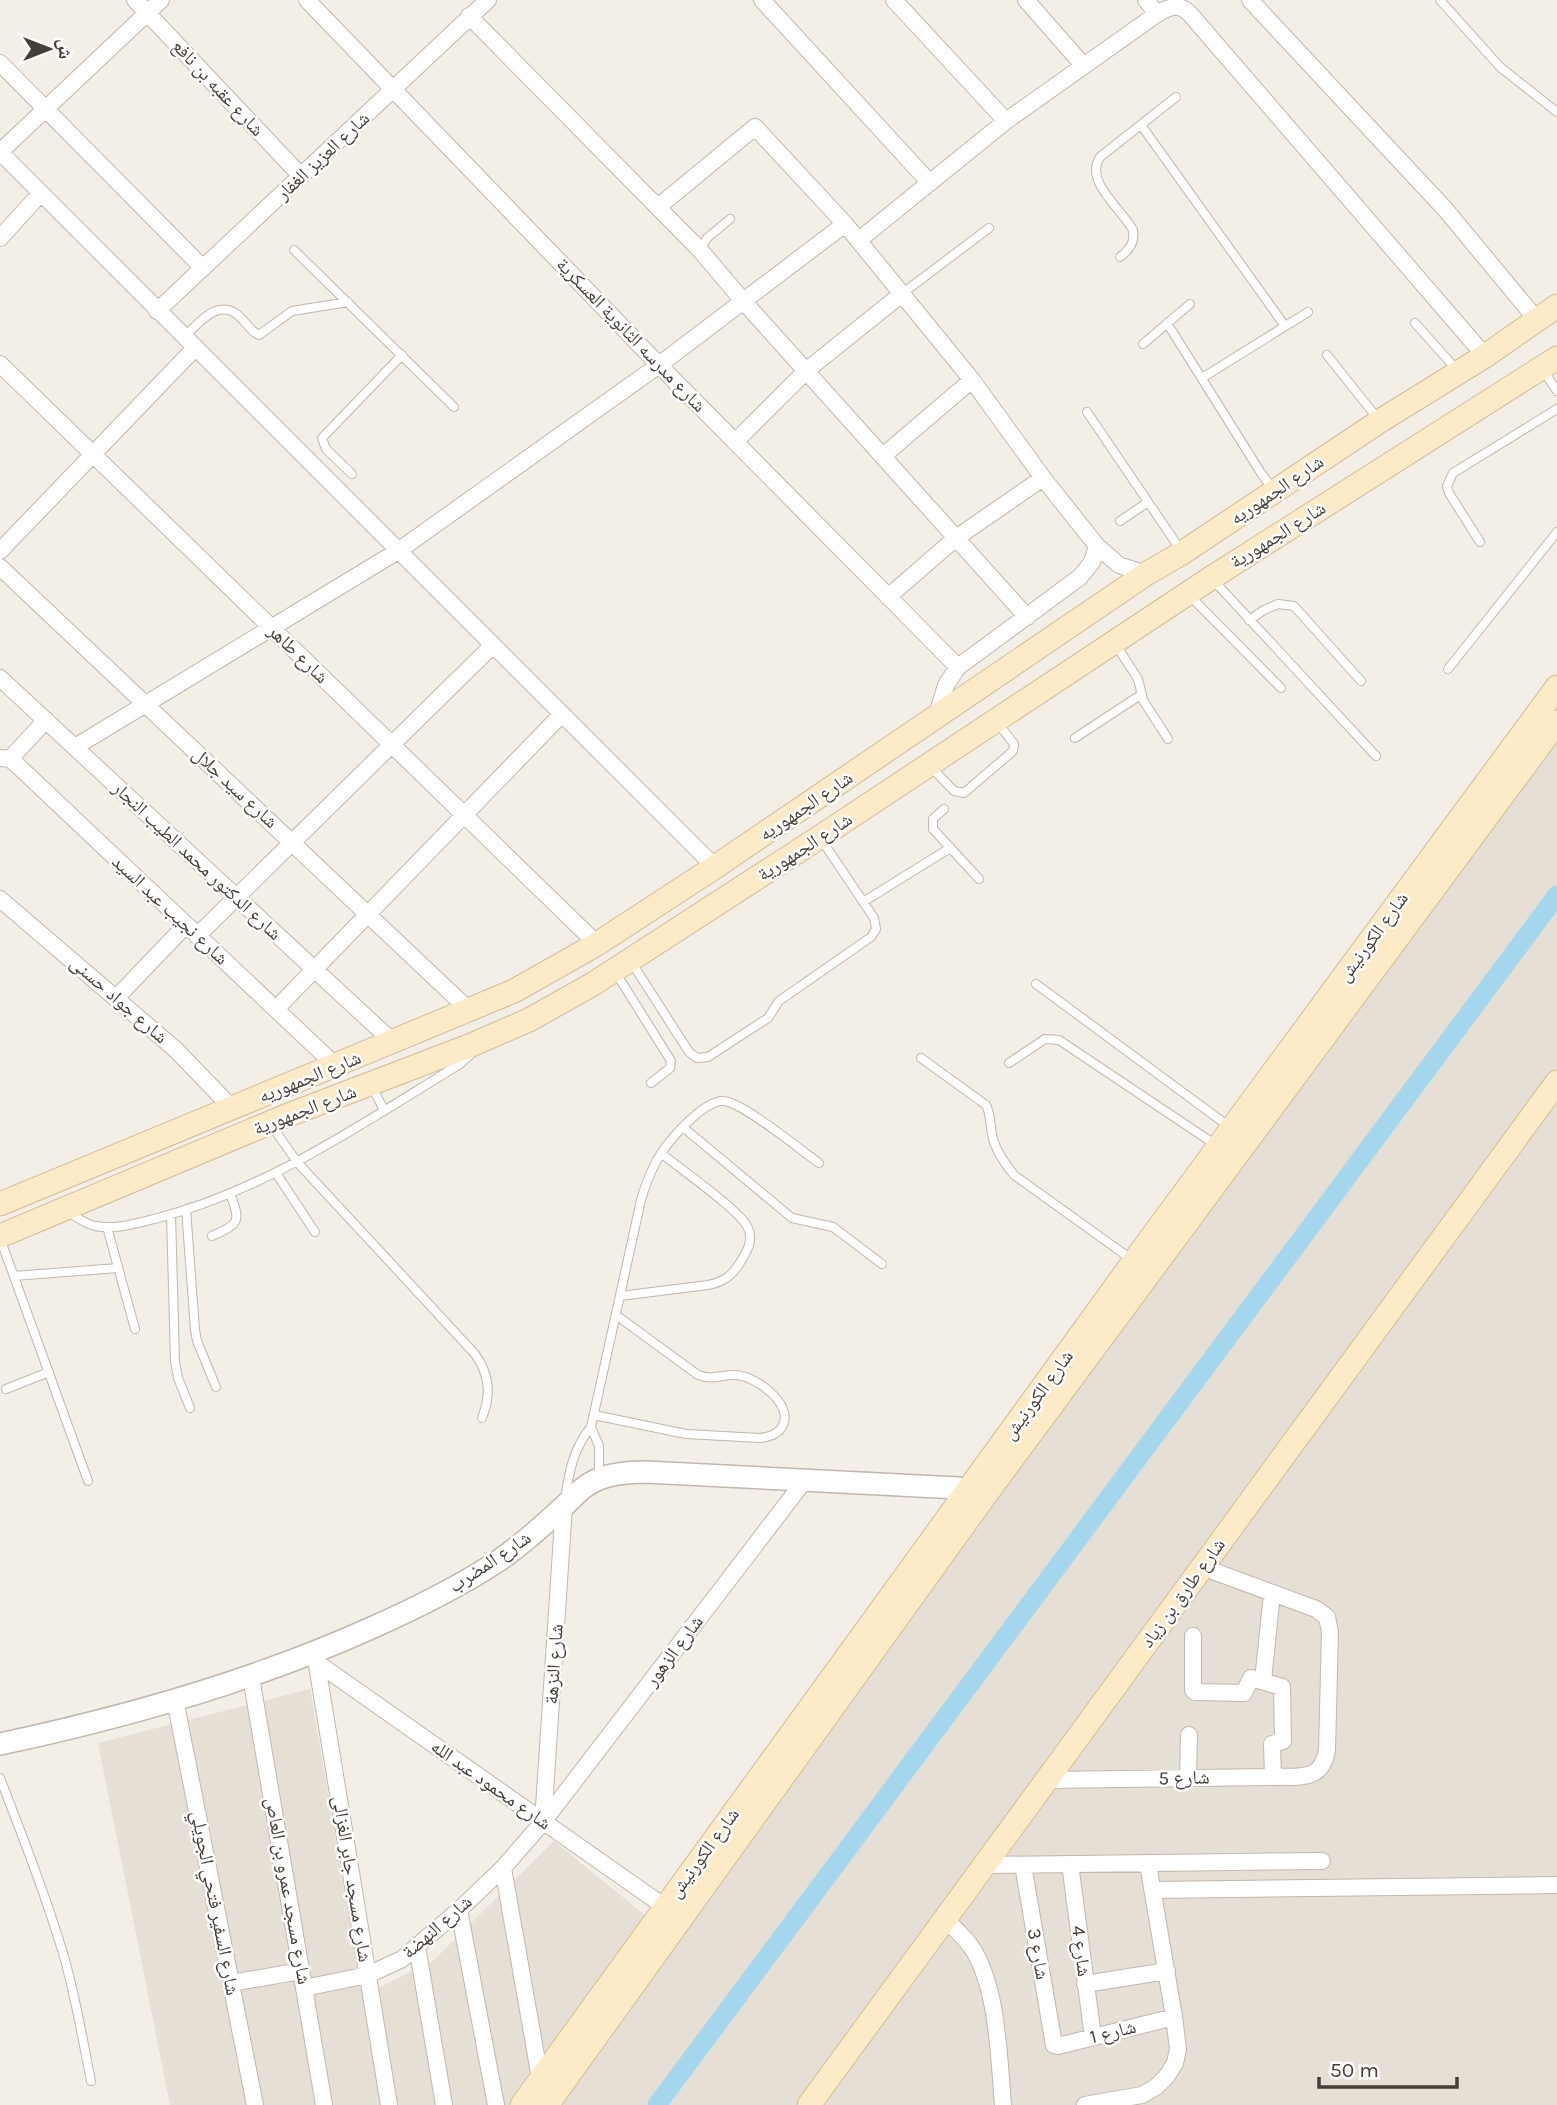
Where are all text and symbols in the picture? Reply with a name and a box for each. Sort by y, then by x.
north arrow [14,14,84,84]
street label: شارع عقبه بن نافع [167,35,268,142]
text: ش [54,39,76,59]
street label: شارع العزيز الغفار [271,107,374,205]
street label: شارع مدرسه الثانوية العسكرية [552,253,710,417]
street label: شارع الجمهوريه [1226,451,1328,529]
street label: شارع الجمهورية [1226,497,1330,573]
street label: شارع طاهر [263,619,333,688]
street label: شارع سيد جلال [188,743,282,833]
street label: شارع الجمهوريه [755,767,857,845]
street label: شارع الدكتور محمد الطيب النجار [107,776,286,945]
street label: شارع الجمهورية [754,808,856,886]
street label: شارع نجيب عبد السيد [107,850,233,970]
street label: شارع الكورنيش [1333,888,1413,986]
street label: شارع جواد حسنى [66,952,172,1048]
street label: شارع الجمهوريه [256,1047,364,1107]
street label: شارع الجمهورية [251,1080,359,1140]
street label: شارع الكورنيش [998,1346,1078,1444]
street label: شارع المضرب [445,1527,535,1597]
street label: شارع طارق بن زياد [1136,1534,1230,1652]
street label: شارع الزهور [640,1611,708,1691]
street label: شارع النزهة [540,1623,568,1705]
street label: شارع محمود عبد الله [427,1735,555,1835]
street label: شارع 5 [1158,1767,1210,1789]
street label: شارع مسجد جابر الغزالى [328,1794,376,1964]
street label: شارع مسجد عمرو بن العاص [261,1796,315,1986]
street label: شارع الكورنيش [664,1804,744,1902]
street label: شارع السفير فتحي الجويلي [183,1809,244,1998]
street label: شارع النهضة [398,1891,476,1963]
street label: شارع 4 [1067,1924,1095,1978]
street label: شارع 3 [1023,1927,1053,1981]
street label: شارع 1 [1088,2016,1138,2048]
scale bar [1319,2046,1457,2090]
text: 50 m [1330,2058,1379,2082]

